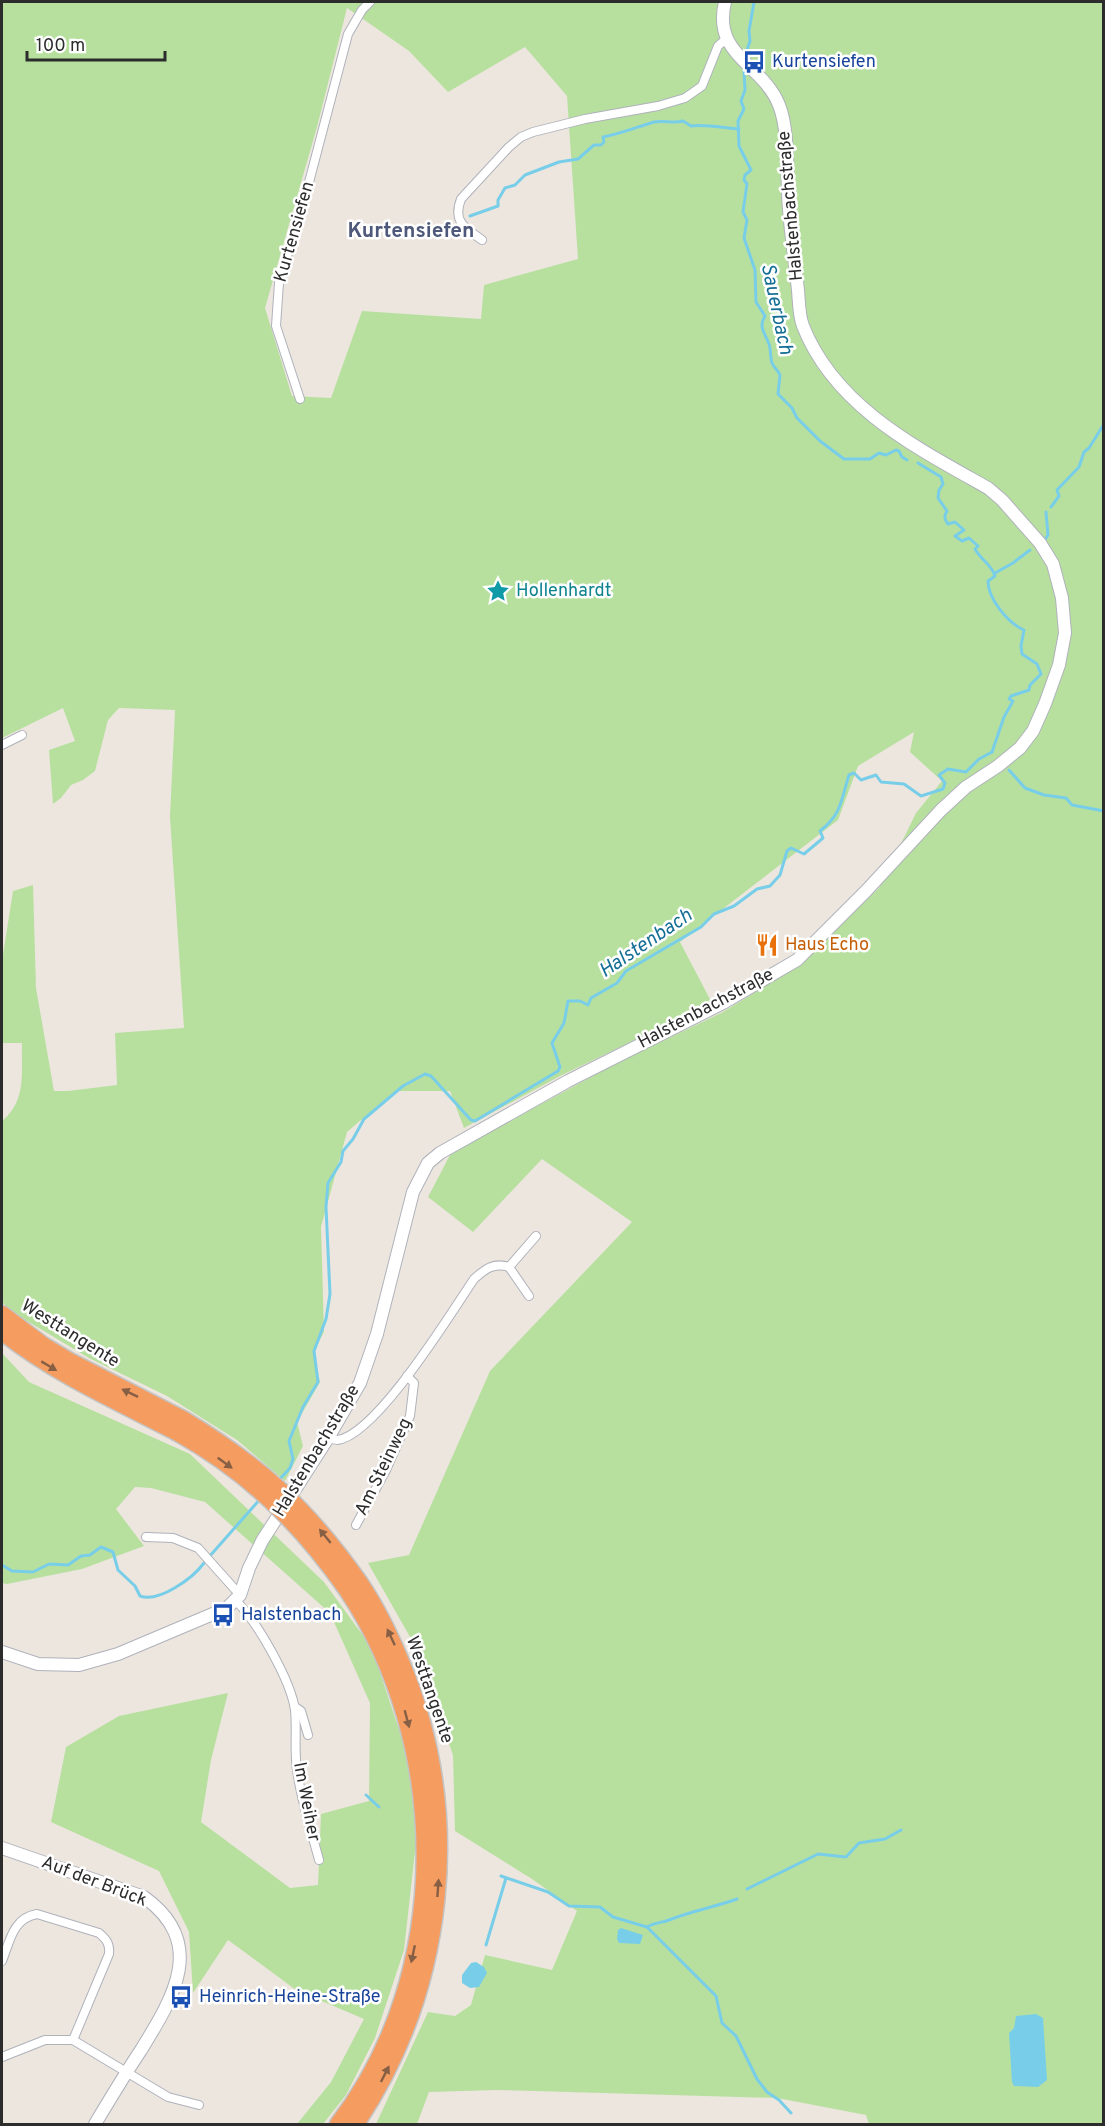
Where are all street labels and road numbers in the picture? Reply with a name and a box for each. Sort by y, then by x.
street label: Halstenbachstraße [773,130,809,282]
street label: Kurtensiefen [270,179,320,285]
street label: Halstenbachstraße [634,964,778,1054]
street label: Westtangente [16,1295,124,1373]
street label: Halstenbachstraße [268,1381,366,1521]
street label: Am Steinweg [350,1414,418,1520]
street label: Westtangente [400,1633,458,1747]
street label: Im Weiher [287,1760,325,1844]
street label: Auf der Brück [38,1851,150,1913]

